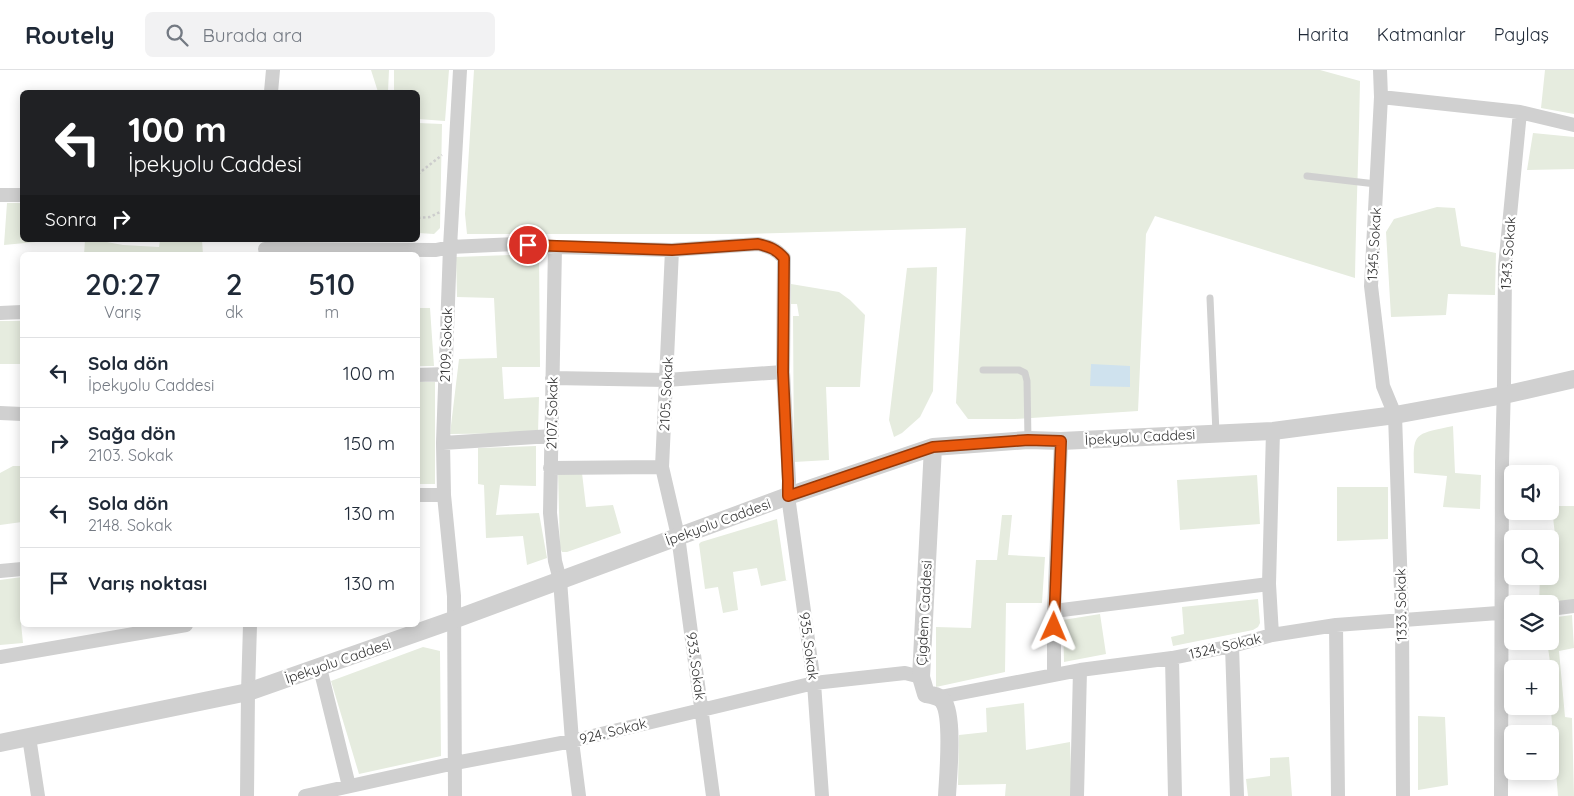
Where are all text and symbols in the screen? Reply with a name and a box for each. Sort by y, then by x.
search box [145,12,495,57]
text: Routely [25,20,115,50]
icon: search [163,21,191,49]
text: Burada ara [203,23,303,47]
text: Harita [1297,23,1349,46]
text: Katmanlar [1377,23,1466,46]
text: Paylaş [1494,23,1549,46]
text: 100 m [128,107,227,151]
icon: left [45,110,110,175]
text: İpekyolu Caddesi [128,150,302,178]
icon: right [107,205,135,233]
text: Sonra [45,207,97,231]
street label: 1345. Sokak [1363,207,1385,281]
street label: 1343. Sokak [1496,216,1520,290]
pin [507,224,549,266]
icon: arrive [514,231,542,259]
text: 20:27 [85,265,160,303]
text: 2 [226,265,243,303]
text: 510 [308,265,355,303]
text: Varış [104,302,141,322]
text: dk [225,302,243,322]
text: m [324,302,339,322]
street label: 2109. Sokak [436,307,456,383]
text: Sola dön [88,351,169,375]
street label: 2105. Sokak [655,356,677,432]
icon: left [45,359,73,387]
text: 100 m [343,361,395,385]
text: İpekyolu Caddesi [88,375,215,395]
street label: 2107. Sokak [542,376,562,450]
text: Sağa dön [88,421,176,445]
street label: İpekyolu Caddesi [1084,425,1196,449]
icon: right [45,429,73,457]
text: 150 m [344,431,395,455]
text: 2103. Sokak [88,445,173,465]
map controls [1504,465,1559,780]
button: sound [1504,465,1559,520]
text: Sola dön [88,491,169,515]
street label: İpekyolu Caddesi [663,495,773,549]
icon: left [45,499,73,527]
text: 130 m [344,501,395,525]
text: 2148. Sokak [88,515,172,535]
button: search [1504,530,1559,585]
street label: Çigdem Caddesi [912,560,936,666]
street label: 1333. Sokak [1391,568,1411,642]
icon: arrive [45,569,73,597]
text: Varış noktası [88,571,207,595]
text: 130 m [344,571,395,595]
button: layers [1504,595,1559,650]
position arrow [1027,600,1079,652]
street label: 935. Sokak [795,611,823,681]
street label: 1324. Sokak [1187,629,1263,663]
street label: 933. Sokak [682,631,710,701]
street label: İpekyolu Caddesi [283,634,393,688]
button: + [1504,660,1559,715]
street label: 924. Sokak [577,714,649,748]
button: − [1504,725,1559,780]

